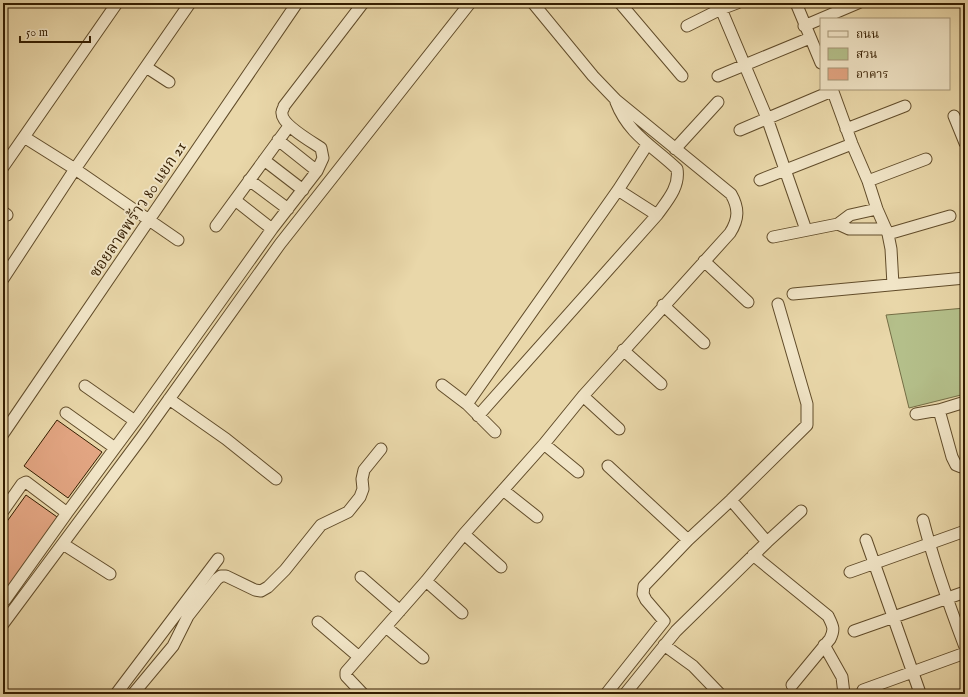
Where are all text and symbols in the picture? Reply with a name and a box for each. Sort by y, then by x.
scale bar [20,18,90,44]
legend [820,18,950,90]
text: 50 m [26,25,48,40]
text: ถนน [856,27,879,42]
text: สวน [856,47,878,62]
text: อาคาร [856,67,888,82]
street label: ซอยลาดพร้าว 80 แยก 21 [86,138,192,282]

